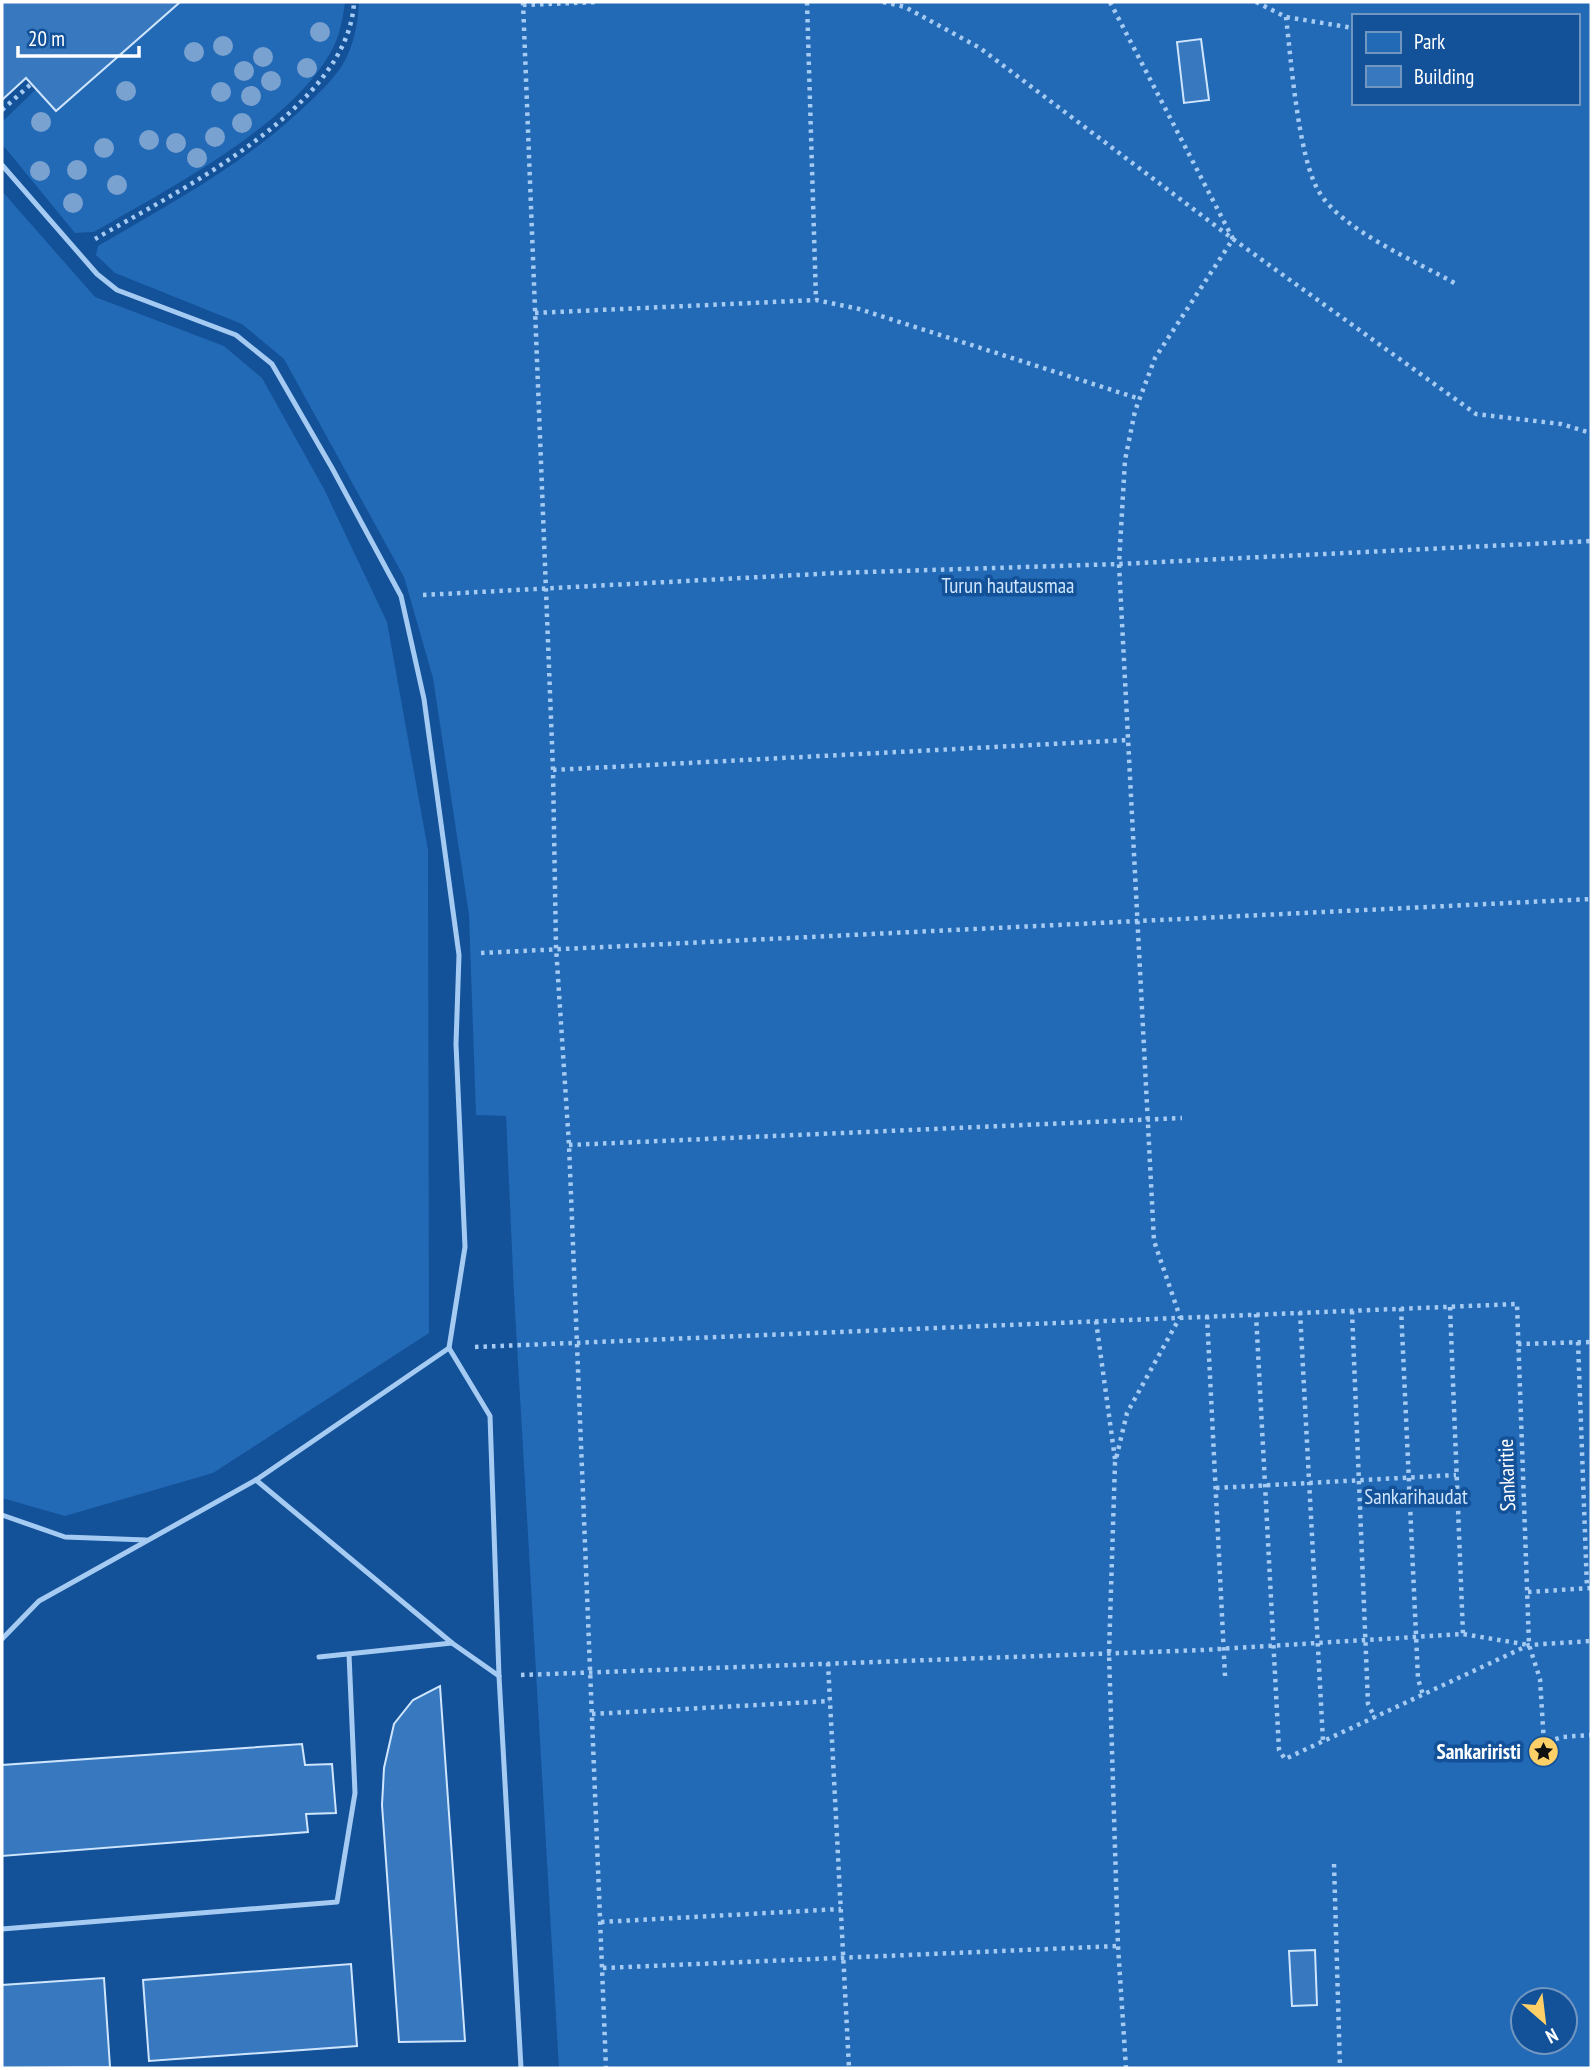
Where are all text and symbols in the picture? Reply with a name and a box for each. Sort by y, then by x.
scale bar [18,14,138,58]
legend [1352,14,1579,105]
text: 20 m [28,25,65,52]
text: Park [1414,28,1445,55]
text: Building [1414,63,1474,90]
park label: Turun hautausmaa [942,572,1074,599]
street label: Sankaritie [1492,1438,1521,1512]
park label: Sankarihaudat [1364,1483,1468,1510]
place icon: Sankariristi [1527,1735,1561,1769]
place label: Sankariristi [1436,1738,1521,1765]
north arrow [1509,1986,1579,2056]
text: N [1542,2023,1562,2049]

